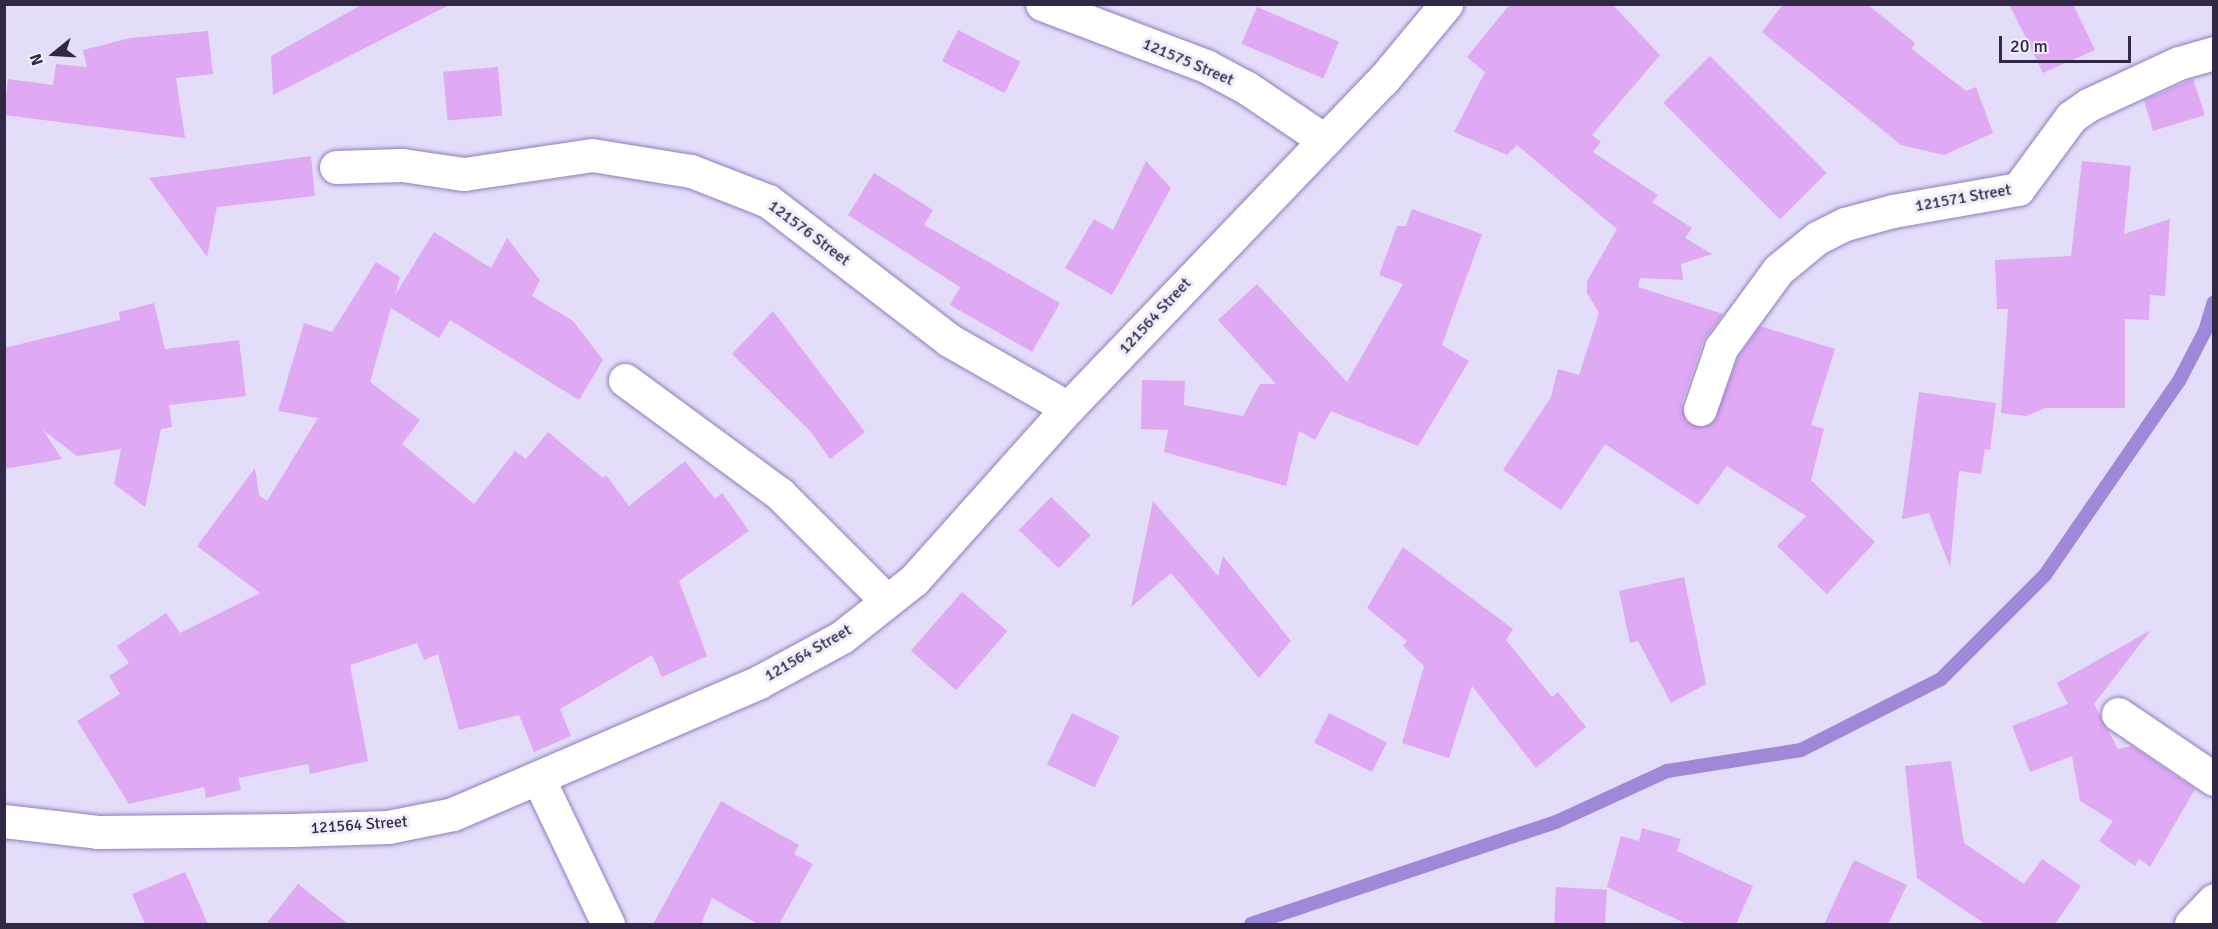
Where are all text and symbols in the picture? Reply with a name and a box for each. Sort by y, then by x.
north arrow [24,24,84,84]
scale bar [2002,24,2134,62]
street label: 121575 Street [1140,34,1236,90]
text: 20 m [2010,35,2048,57]
text: N [26,51,48,68]
street label: 121571 Street [1914,180,2012,216]
street label: 121576 Street [764,196,854,270]
street label: 121564 Street [1115,274,1195,358]
street label: 121564 Street [761,620,855,686]
street label: 121564 Street [310,812,408,838]

